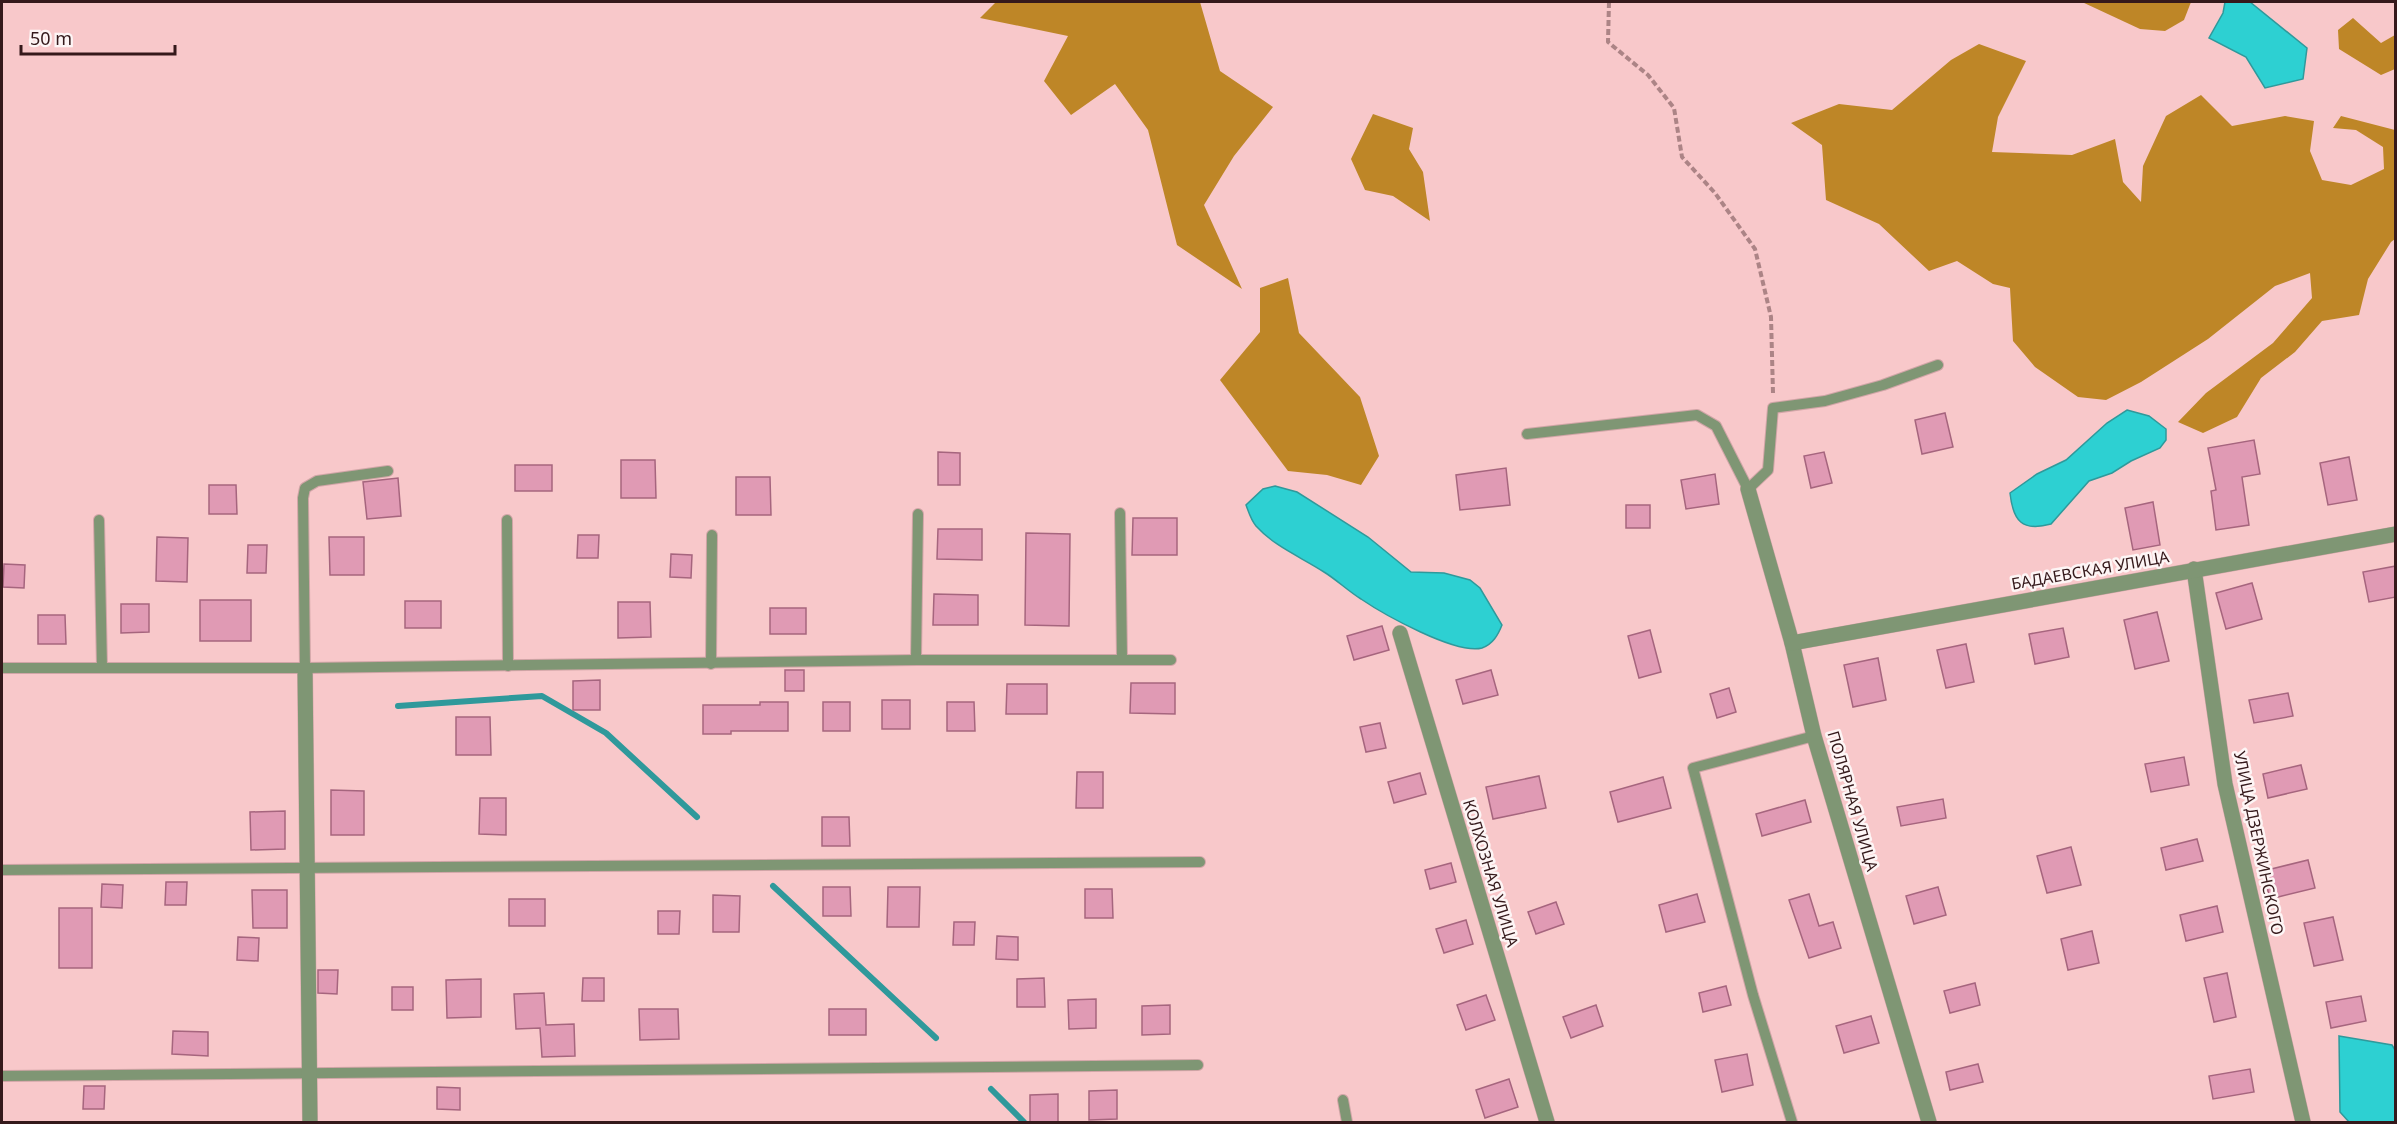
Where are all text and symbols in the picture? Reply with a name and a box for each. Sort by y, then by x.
scale bar [21,18,176,56]
text: 50 m [30,26,72,50]
street label: БАДАЕВСКАЯ УЛИЦА [2009,545,2171,595]
street label: ПОЛЯРНАЯ УЛИЦА [1822,728,1884,874]
street label: УЛИЦА ДЗЕРЖИНСКОГО [2229,749,2289,937]
street label: КОЛХОЗНАЯ УЛИЦА [1458,796,1524,950]

